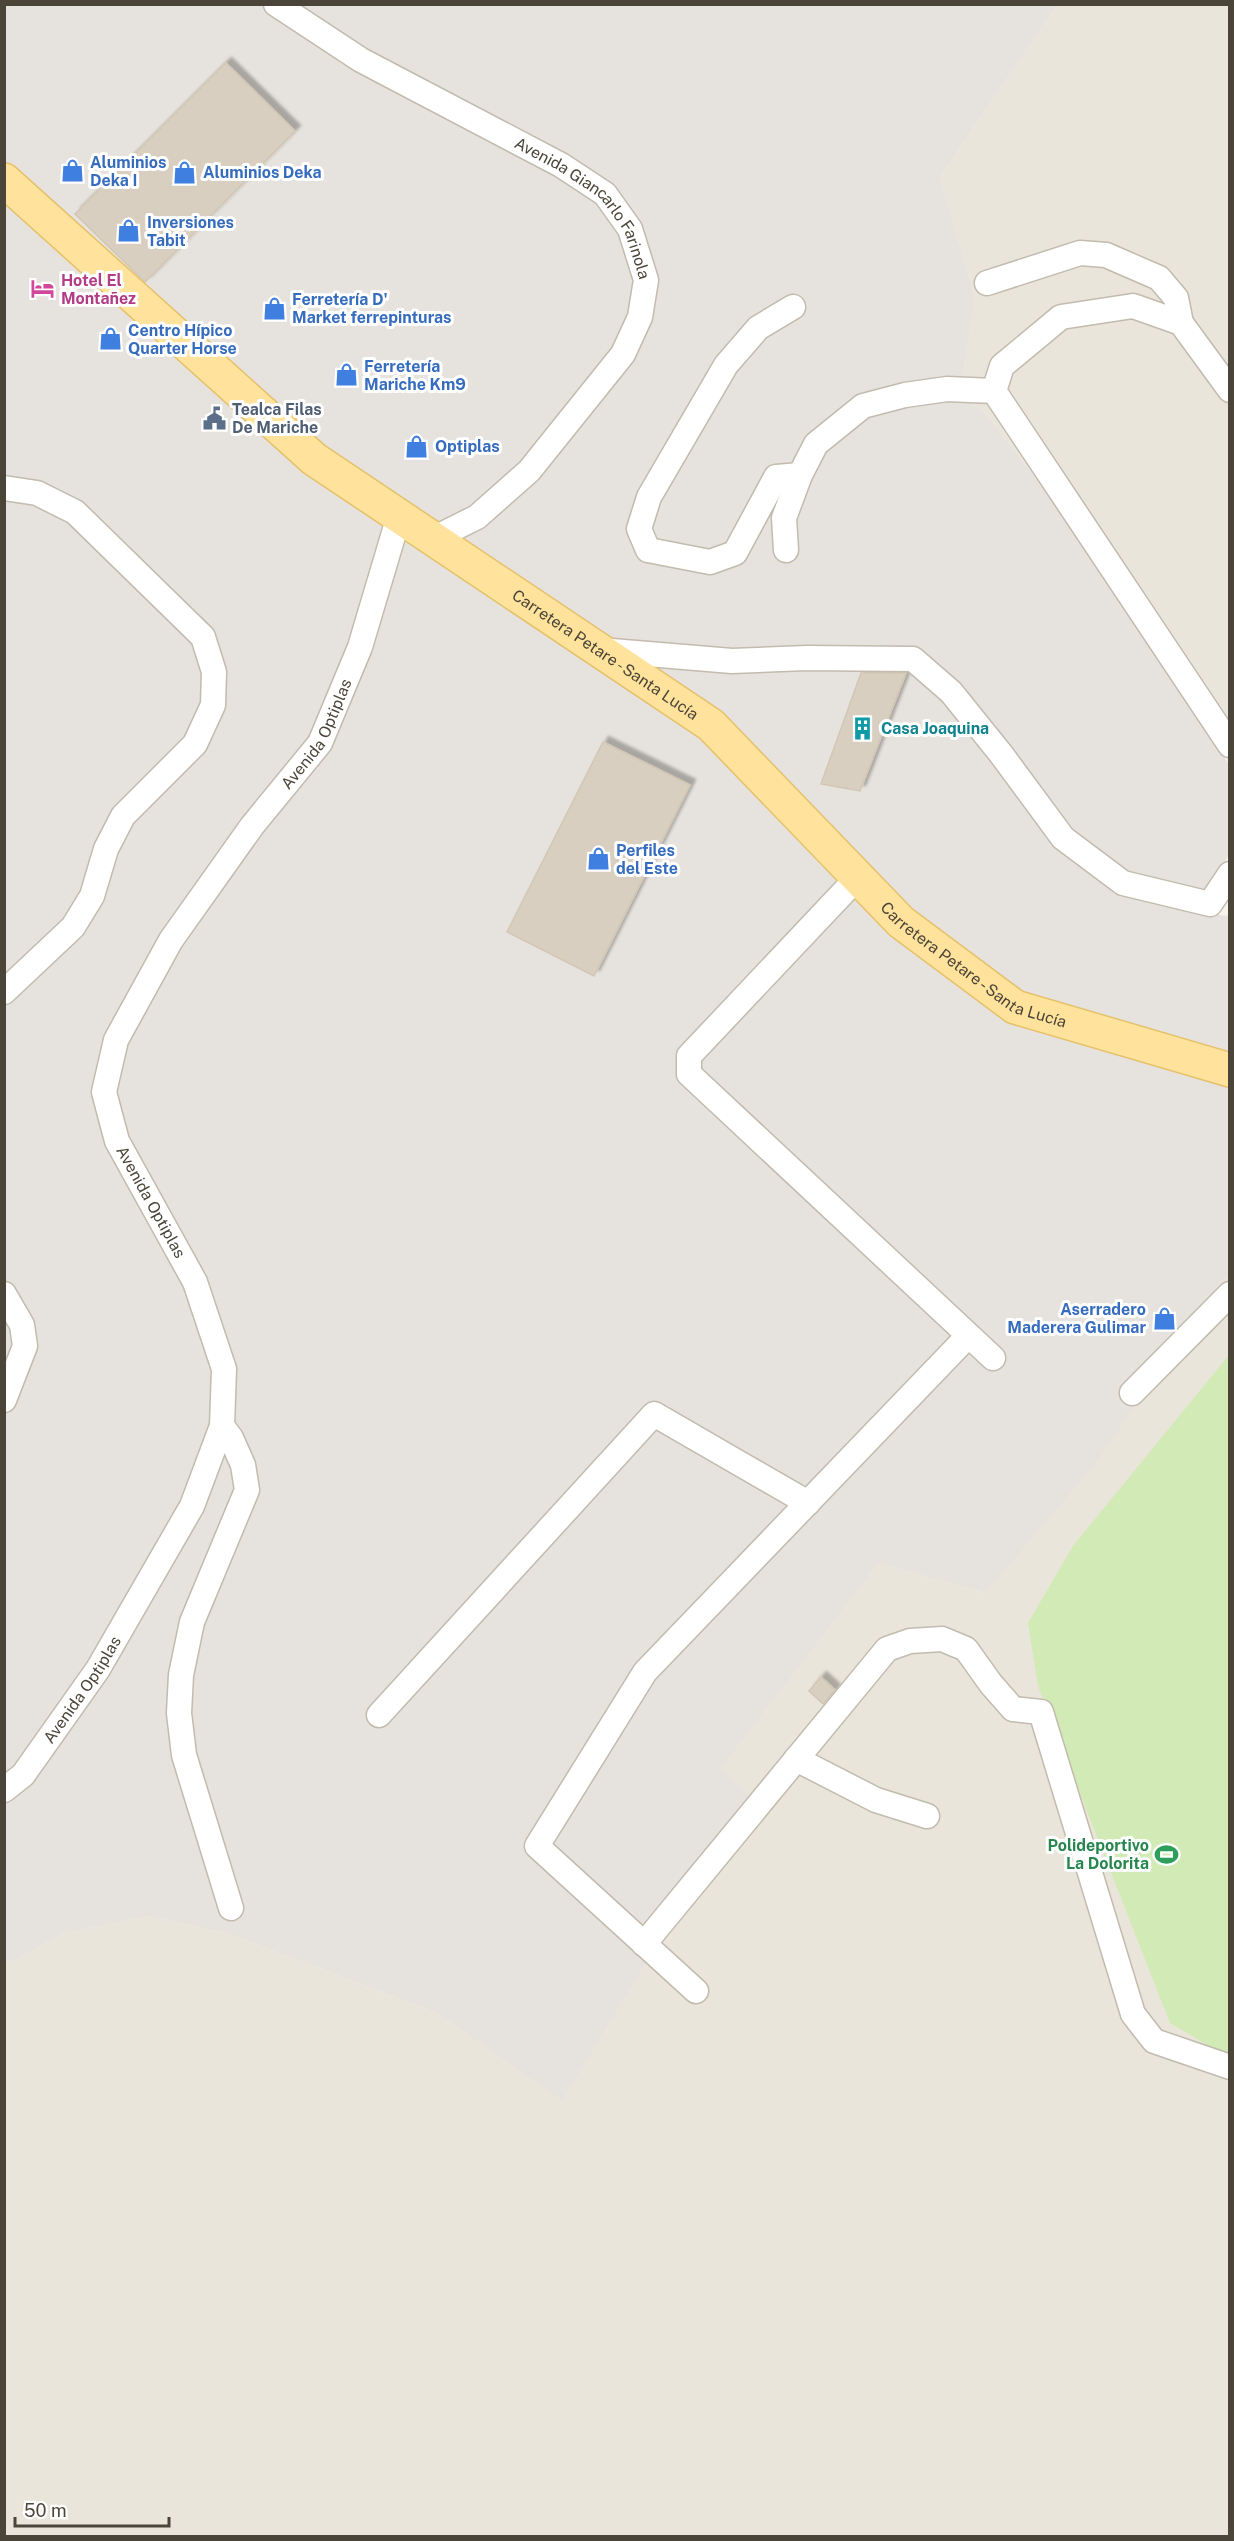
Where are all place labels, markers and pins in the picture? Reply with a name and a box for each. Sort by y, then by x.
place label: Aluminios Deka I [90,153,166,190]
shop icon: Aluminios Deka I [59,158,85,184]
shop icon: Aluminios Deka [172,159,198,185]
place label: Aluminios Deka [203,163,322,182]
place label: Inversiones Tabit [147,213,234,250]
shop icon: Inversiones Tabit [116,218,142,244]
place label: Hotel El Montañez [61,271,136,308]
hotel icon: Hotel El Montañez [30,276,56,302]
place label: Ferretería D' Market ferrepinturas [292,290,452,327]
shop icon: Ferretería D' Market ferrepinturas [261,295,287,321]
place label: Centro Hípico Quarter Horse [128,321,237,358]
shop icon: Centro Hípico Quarter Horse [97,326,123,352]
place label: Ferretería Mariche Km9 [364,357,466,394]
shop icon: Ferretería Mariche Km9 [333,362,359,388]
place label: Tealca Filas De Mariche [232,400,322,437]
public building icon: Tealca Filas De Mariche [201,405,227,431]
shop icon: Optiplas [404,433,430,459]
place label: Optiplas [435,437,500,456]
building icon: Casa Joaquina [850,715,876,741]
place label: Casa Joaquina [881,719,989,738]
place label: Perfiles del Este [616,841,678,878]
shop icon: Perfiles del Este [585,846,611,872]
place label: Aserradero Maderera Gulimar [1007,1300,1146,1337]
shop icon: Aserradero Maderera Gulimar [1151,1305,1177,1331]
place label: Polideportivo La Dolorita [1048,1836,1149,1873]
sports icon: Polideportivo La Dolorita [1154,1841,1180,1867]

